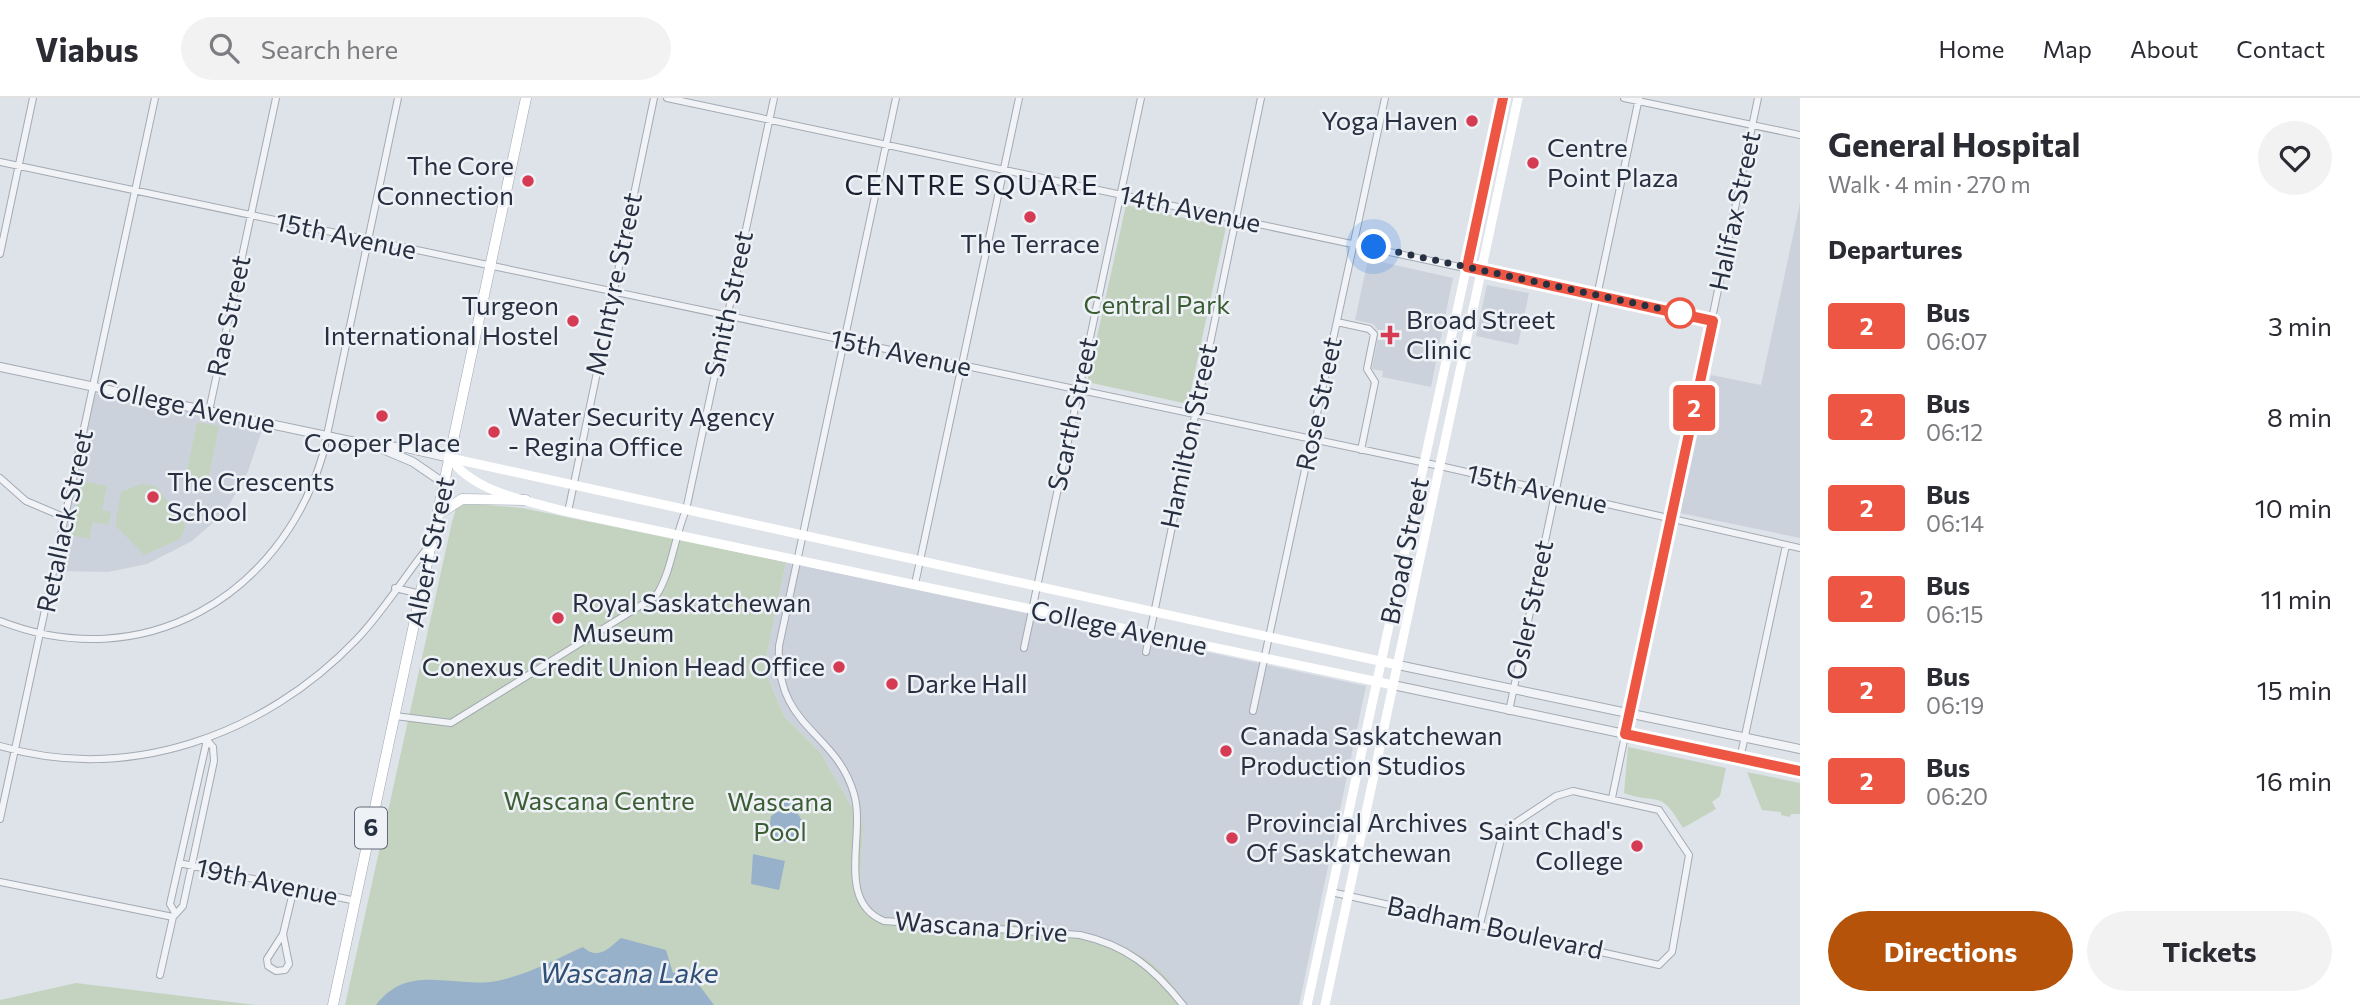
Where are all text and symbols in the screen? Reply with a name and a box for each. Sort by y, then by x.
search box [181,17,671,80]
text: Viabus [35,28,139,69]
icon: search [205,29,243,67]
text: Search here [261,33,398,64]
text: Home [1939,34,2005,63]
text: Map [2043,34,2092,63]
text: About [2130,34,2198,63]
text: Contact [2236,34,2325,63]
place label: Yoga Haven [1321,104,1458,135]
marker: Yoga Haven [1464,113,1480,129]
button: heart [2258,121,2332,195]
text: General Hospital [1828,123,2080,164]
street label: Halifax Street [1702,128,1766,293]
place label: Centre Point Plaza [1547,131,1679,192]
place label: The Core Connection [377,149,514,210]
marker: Centre Point Plaza [1525,155,1541,171]
district label: CENTRE SQUARE [844,167,1100,201]
text: Walk · 4 min · 270 m [1828,170,2031,198]
marker: The Core Connection [520,173,536,189]
street label: 14th Avenue [1117,177,1264,238]
street label: McIntyre Street [578,189,647,378]
street label: 15th Avenue [273,204,420,265]
marker: The Terrace [1022,209,1038,225]
place label: The Terrace [960,227,1100,258]
street label: Smith Street [697,228,758,380]
your location [1356,229,1391,264]
text: Departures [1828,233,1963,264]
street label: Rae Street [200,252,255,379]
park label: Central Park [1084,288,1230,319]
place label: Turgeon International Hostel [323,289,559,350]
text: Bus [1926,296,1970,327]
unlabelled marker [1665,298,1695,328]
place label: Broad Street Clinic [1406,303,1555,364]
text: 3 min [2268,310,2332,341]
text: 2 [1860,311,1873,340]
marker: Turgeon International Hostel [565,313,581,329]
street label: 15th Avenue [828,321,975,382]
marker: Broad Street Clinic [1380,325,1400,345]
text: 06:07 [1926,327,1987,355]
street label: Scarth Street [1040,334,1103,493]
street label: Rose Street [1288,334,1347,473]
street label: Hamilton Street [1153,340,1222,531]
street label: College Avenue [96,371,278,438]
line badge: 2 [1671,385,1717,431]
text: Bus [1926,387,1970,418]
text: 2 [1687,393,1701,422]
place label: Water Security Agency - Regina Office [508,400,775,461]
text: 8 min [2267,401,2332,432]
text: 2 [1860,402,1873,431]
marker: Cooper Place [374,408,390,424]
text: 06:12 [1926,418,1983,446]
marker: Water Security Agency - Regina Office [486,424,502,440]
street label: Retallack Street [29,426,98,615]
place label: Cooper Place [304,426,460,457]
street label: 15th Avenue [1464,456,1611,519]
place label: The Crescents School [167,465,335,526]
street label: Albert Street [397,474,460,630]
street label: Broad Street [1373,474,1434,627]
text: Bus [1926,478,1970,509]
marker: The Crescents School [145,489,161,505]
text: 10 min [2255,492,2332,523]
text: 2 [1860,493,1873,522]
text: 06:14 [1926,509,1984,537]
street label: Osler Street [1499,537,1558,682]
text: Bus [1926,569,1970,600]
text: 11 min [2261,583,2332,614]
text: 2 [1860,584,1873,613]
place label: Royal Saskatchewan Museum [572,586,811,647]
street label: College Avenue [1028,593,1210,660]
text: 06:15 [1926,600,1983,628]
marker: Royal Saskatchewan Museum [550,610,566,626]
place label: Conexus Credit Union Head Office [422,650,825,681]
marker: Conexus Credit Union Head Office [831,659,847,675]
text: Bus [1926,660,1970,691]
place label: Darke Hall [906,667,1028,698]
text: 15 min [2257,674,2332,705]
text: 2 [1860,675,1873,704]
marker: Darke Hall [884,676,900,692]
text: 06:19 [1926,691,1984,719]
place label: Canada Saskatchewan Production Studios [1240,719,1503,780]
marker: Canada Saskatchewan Production Studios [1218,743,1234,759]
text: Bus [1926,751,1970,782]
text: 16 min [2256,765,2332,796]
text: 2 [1860,766,1873,795]
text: 06:20 [1926,782,1988,810]
park label: Wascana Centre [503,784,695,815]
park label: Wascana Pool [727,785,833,846]
place label: Provincial Archives Of Saskatchewan [1246,806,1468,867]
road number: 6 [355,808,387,848]
place label: Saint Chad's College [1479,814,1623,875]
marker: Provincial Archives Of Saskatchewan [1224,830,1240,846]
marker: Saint Chad's College [1629,838,1645,854]
street label: 19th Avenue [194,850,341,911]
street label: Badham Boulevard [1384,888,1606,965]
street label: Wascana Drive [894,904,1069,947]
button: Directions [1828,911,2073,991]
button: Tickets [2087,911,2332,991]
water label: Wascana Lake [540,955,719,989]

